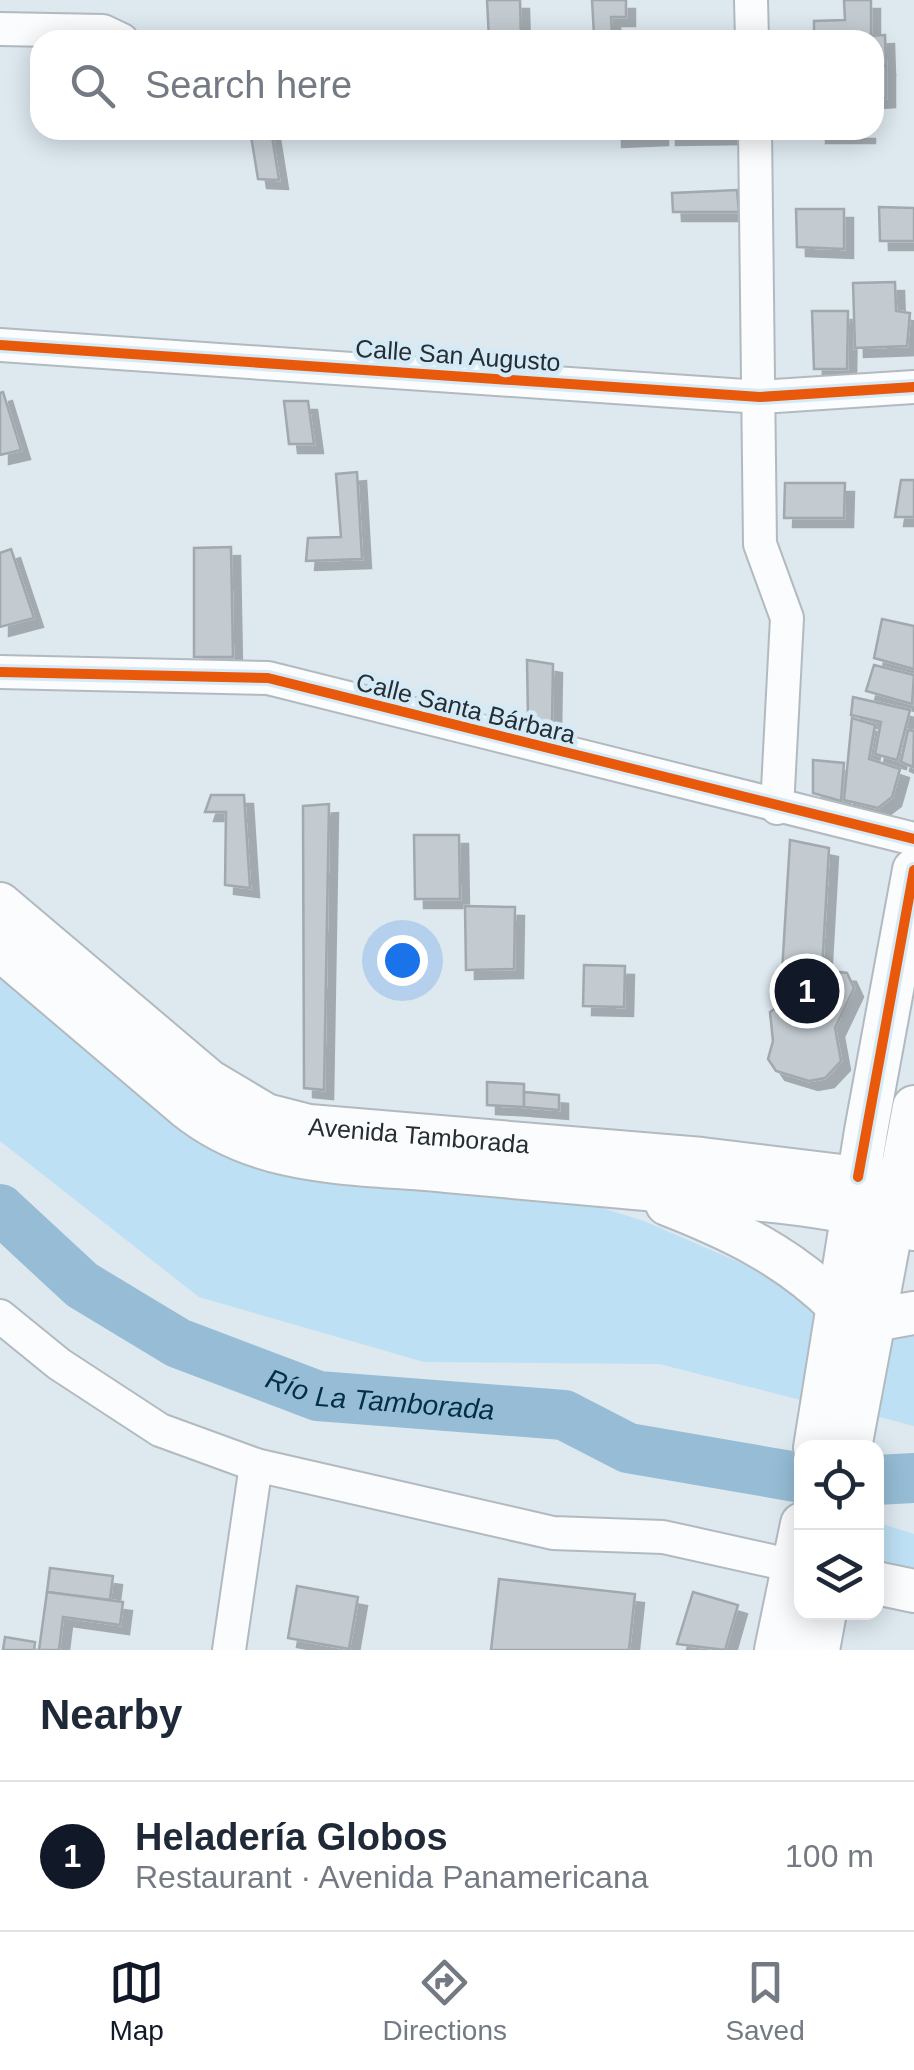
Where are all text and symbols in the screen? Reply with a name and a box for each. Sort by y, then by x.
search box [30,30,884,140]
icon: search [65,58,120,113]
text: Search here [145,64,352,106]
street label: Calle San Augusto [354,334,562,376]
street label: Calle Santa Bárbara [353,667,579,749]
your location [377,935,428,986]
pin: 1 [774,954,840,1028]
street label: Avenida Tamborada [307,1112,531,1158]
water label: Río La Tamborada [262,1363,495,1426]
map controls [794,1440,884,1620]
button: locate [794,1440,884,1530]
button: layers [794,1530,884,1620]
text: Nearby [40,1691,182,1738]
text: Heladería Globos [135,1816,448,1858]
text: 1 [64,1838,81,1874]
text: 100 m [785,1838,874,1874]
text: Restaurant · Avenida Panamericana [135,1859,649,1895]
tab: Map [109,1955,164,2047]
tab: Directions [383,1955,507,2047]
tab: Saved [725,1955,805,2047]

